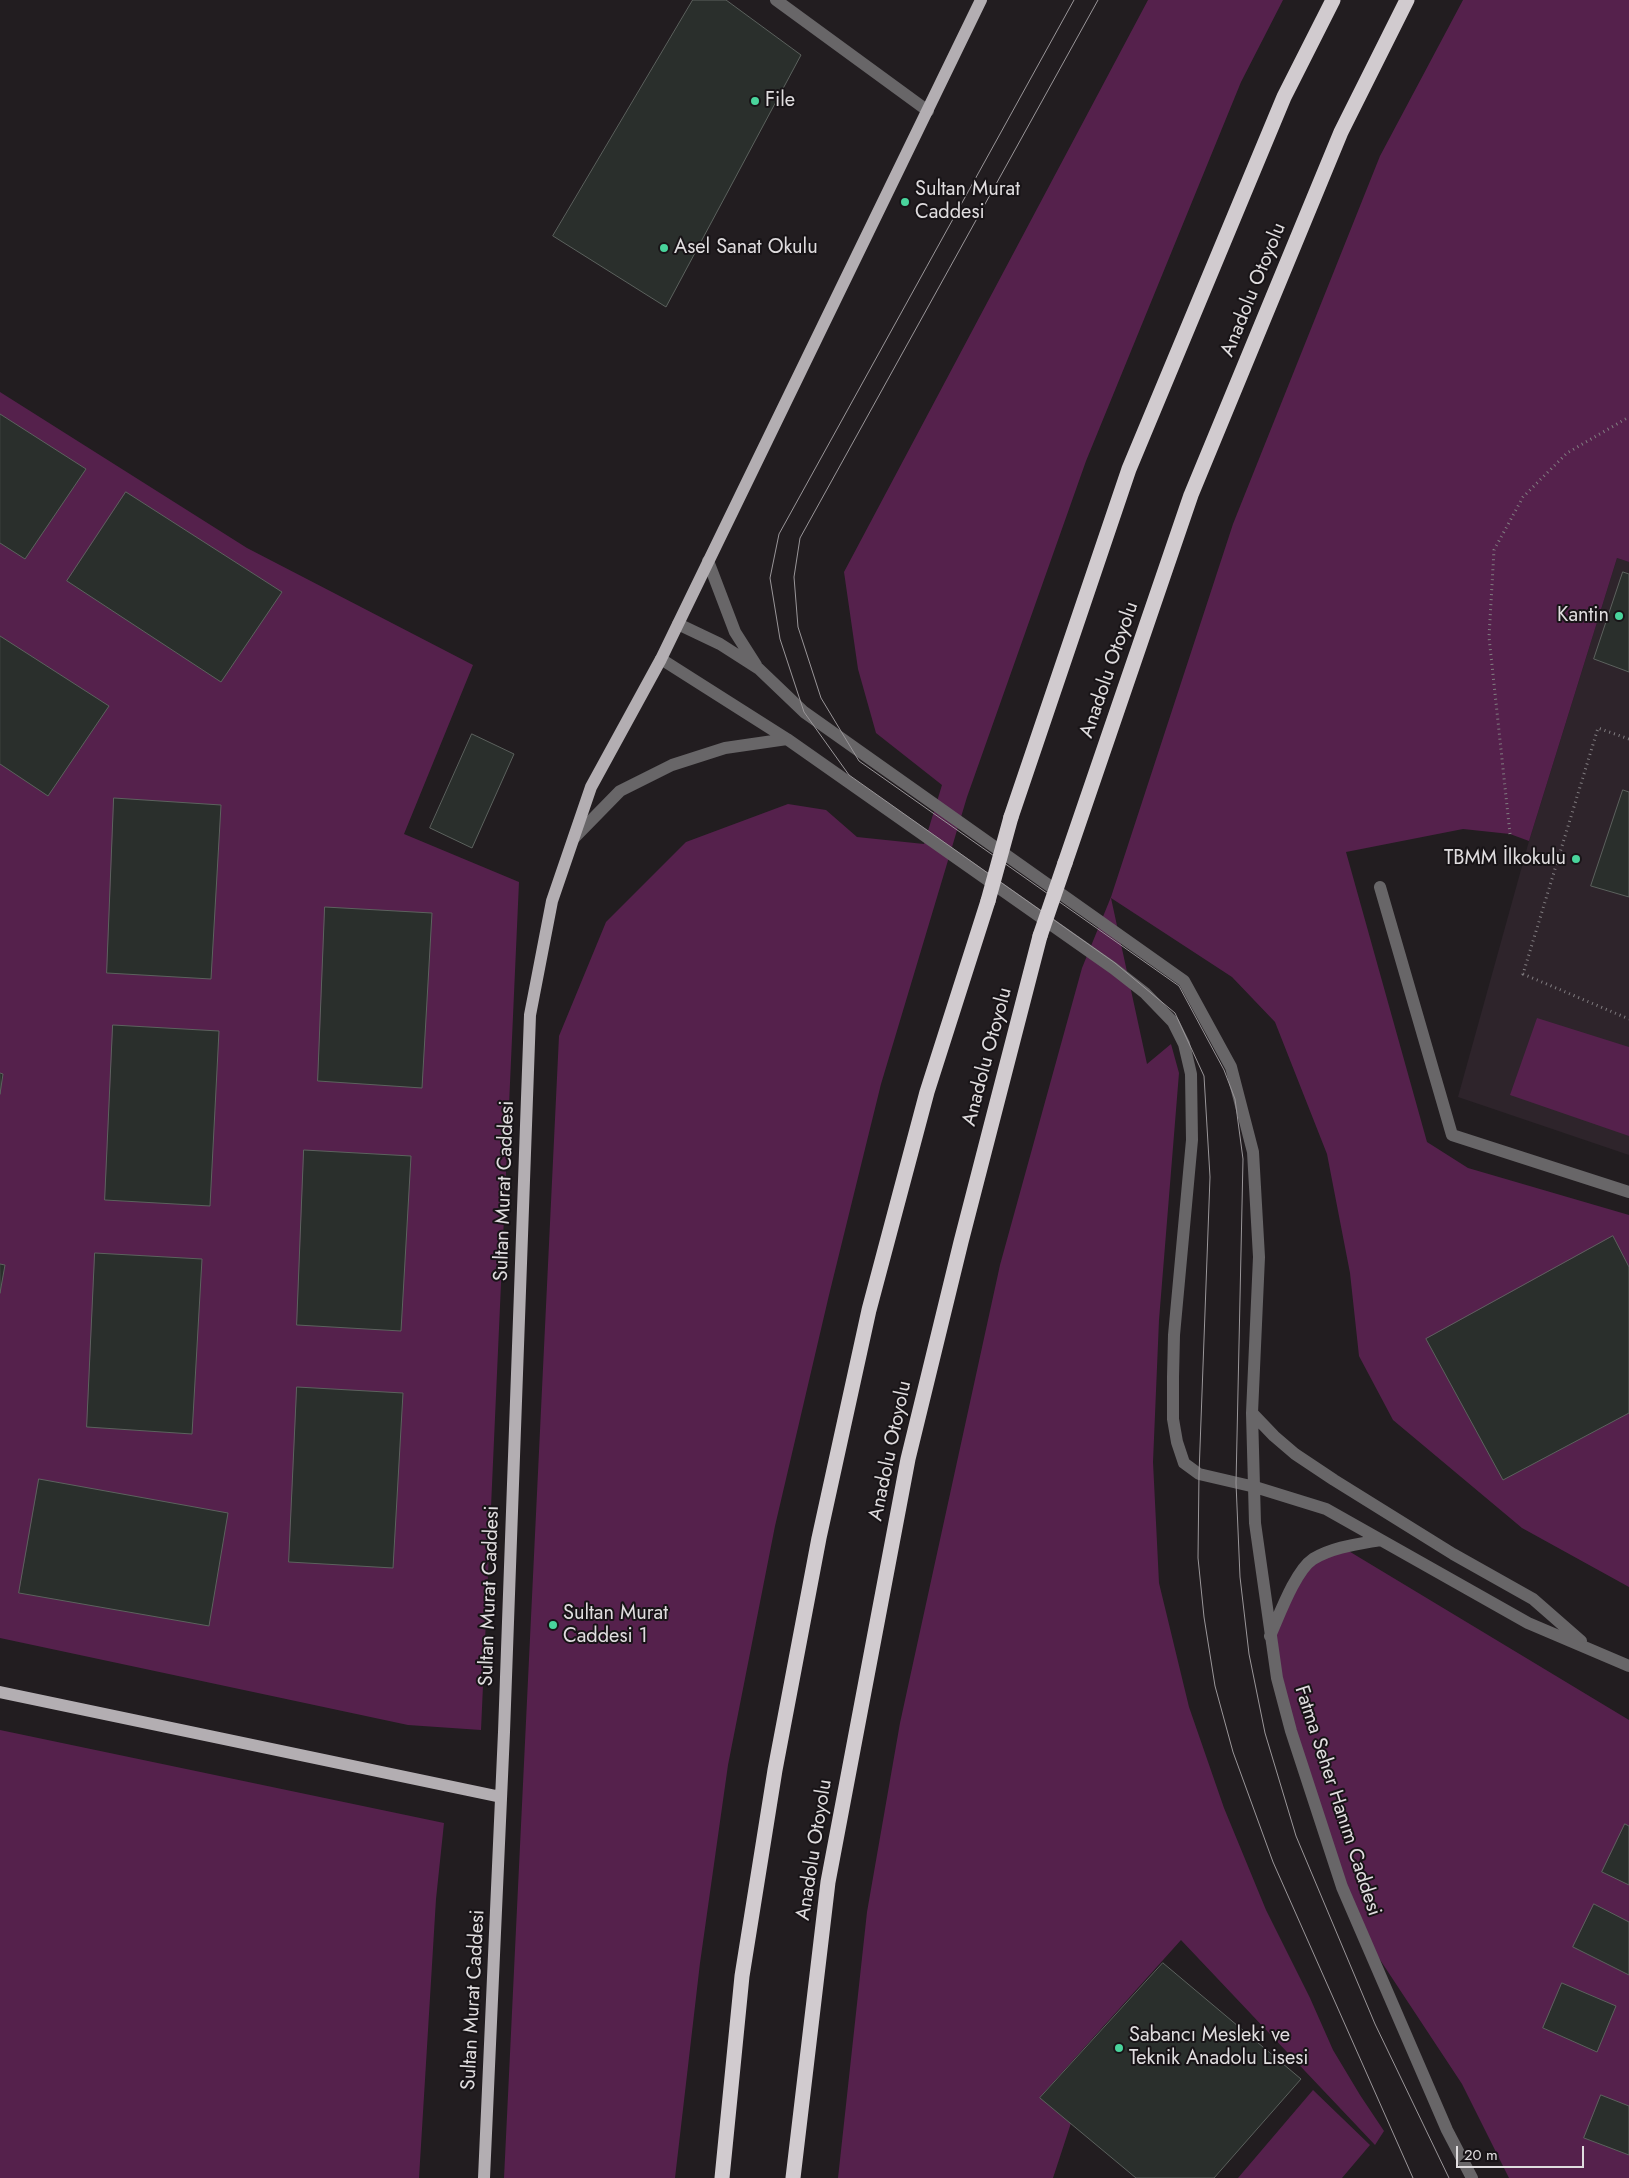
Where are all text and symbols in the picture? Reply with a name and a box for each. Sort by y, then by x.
place label: File [765,89,795,113]
marker: File [749,95,761,107]
place label: Sultan Murat Caddesi [915,178,1020,225]
marker: Sultan Murat Caddesi [899,196,911,208]
street label: Anadolu Otoyolu [1216,219,1292,361]
place label: Asel Sanat Okulu [674,236,818,260]
marker: Asel Sanat Okulu [658,242,670,254]
street label: Anadolu Otoyolu [1075,599,1145,741]
place label: Kantin [1557,604,1609,628]
marker: Kantin [1613,610,1625,622]
place label: TBMM İlkokulu [1444,847,1566,871]
marker: TBMM İlkokulu [1570,853,1582,865]
street label: Anadolu Otoyolu [958,985,1018,1129]
street label: Sultan Murat Caddesi [490,1100,520,1282]
street label: Anadolu Otoyolu [864,1379,918,1523]
street label: Sultan Murat Caddesi [475,1505,505,1687]
place label: Sultan Murat Caddesi 1 [563,1602,668,1649]
marker: Sultan Murat Caddesi 1 [547,1619,559,1631]
street label: Fatma Seher Hanım Caddesi [1288,1683,1386,1919]
street label: Anadolu Otoyolu [792,1778,838,1922]
street label: Sultan Murat Caddesi [457,1909,491,2091]
place label: Sabancı Mesleki ve Teknik Anadolu Lisesi [1129,2024,1308,2071]
marker: Sabancı Mesleki ve Teknik Anadolu Lisesi [1113,2042,1125,2054]
scale bar [1459,2136,1586,2168]
text: 20 m [1464,2144,1498,2166]

